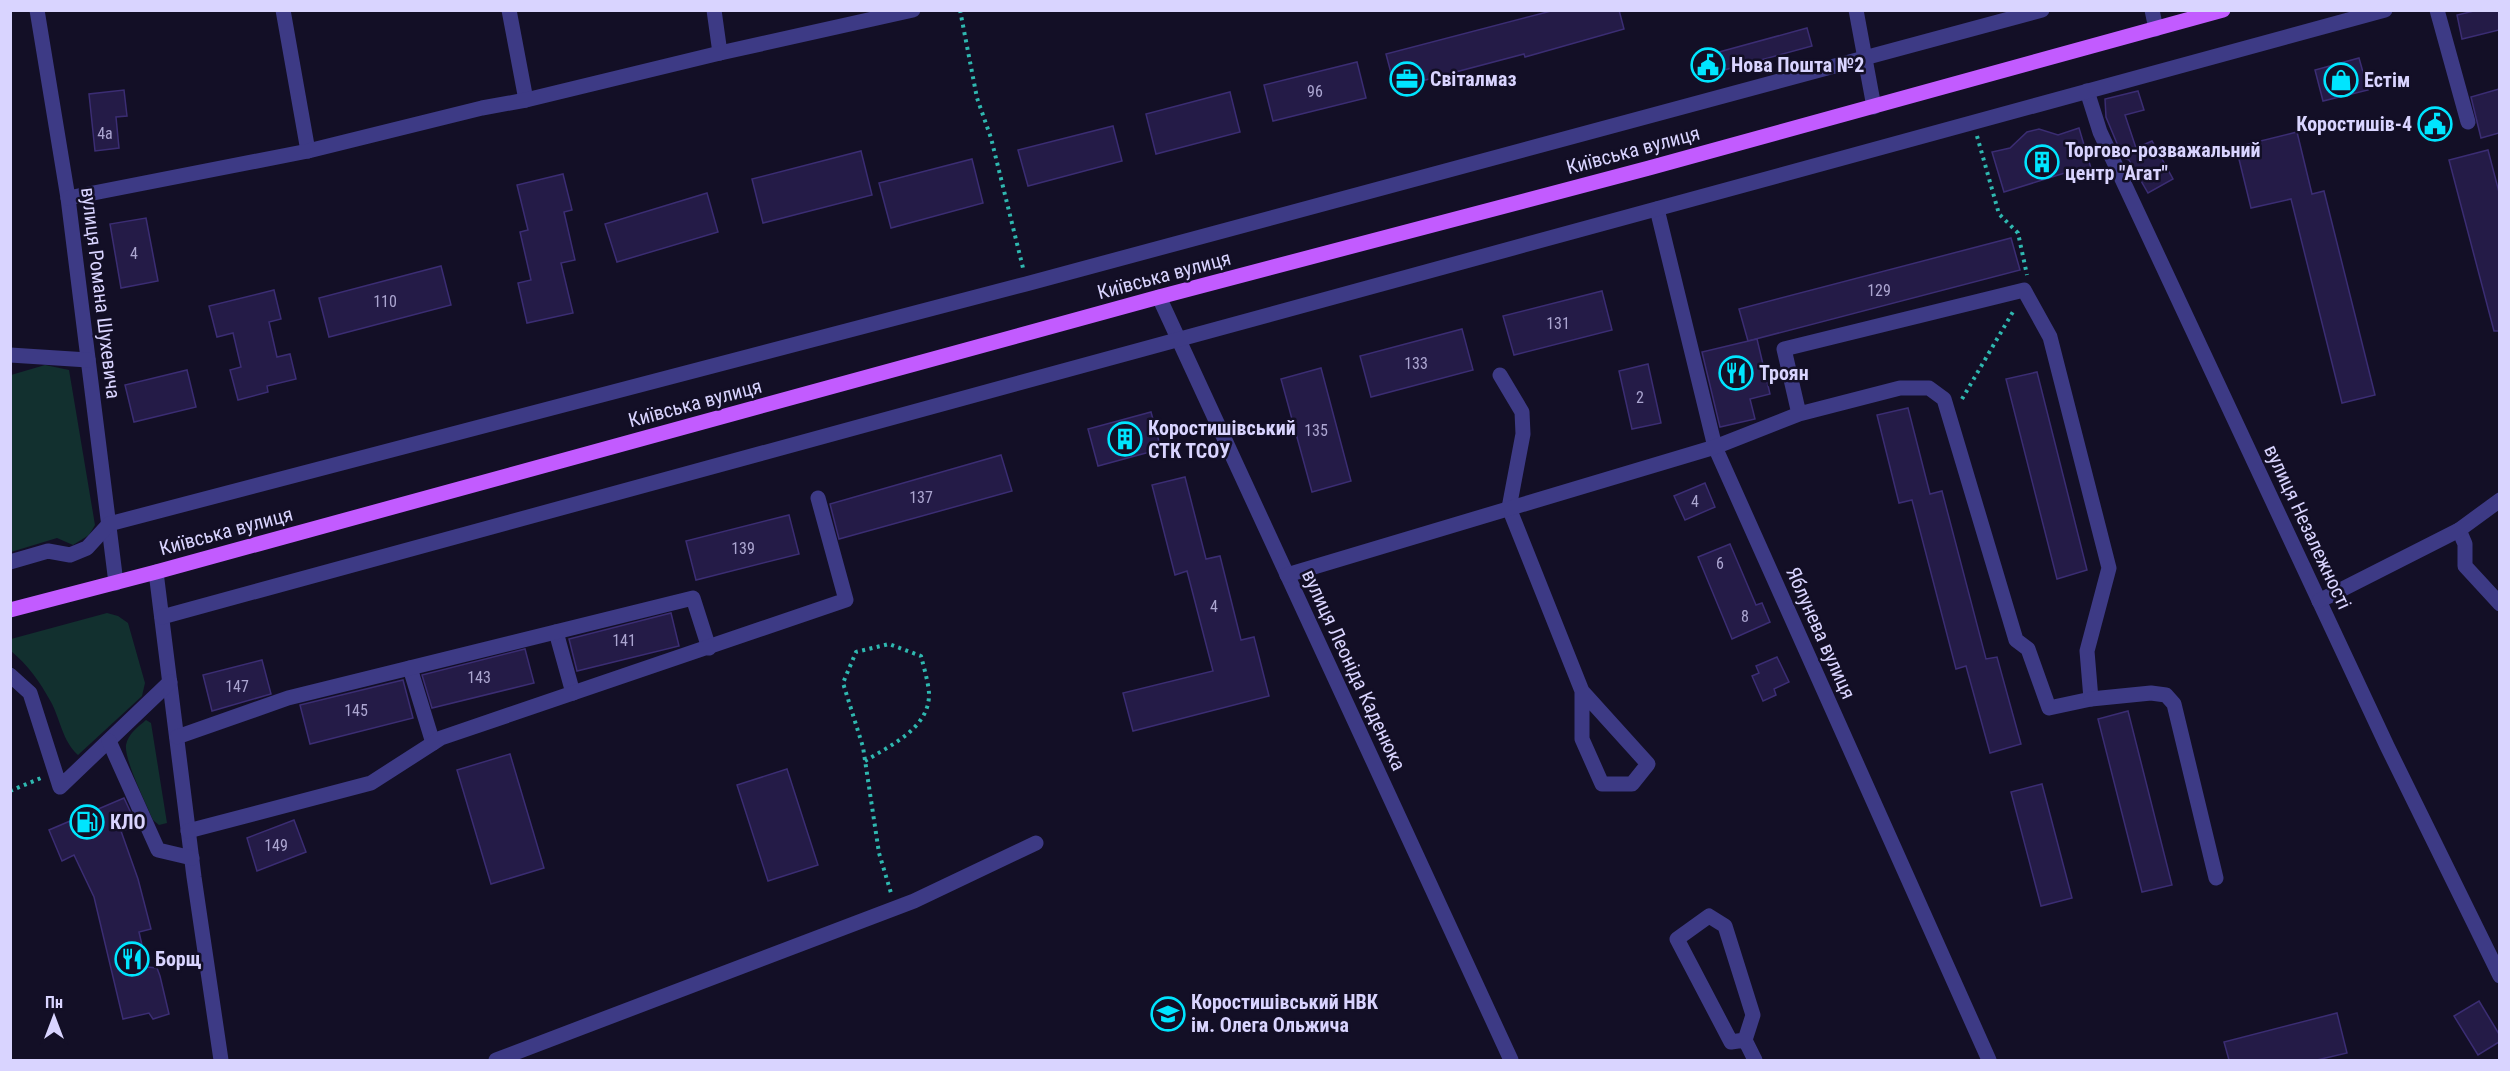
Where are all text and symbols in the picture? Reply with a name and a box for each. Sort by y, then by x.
public building icon: Нова Пошта №2 [1690,47,1726,83]
place label: Нова Пошта №2 [1731,53,1864,77]
office icon: Світалмаз [1389,61,1425,97]
shop icon: Естім [2323,62,2359,98]
place label: Світалмаз [1430,67,1517,91]
place label: Естім [2364,68,2410,92]
house number: 96 [1307,82,1323,101]
public building icon: Коростишів-4 [2417,106,2453,142]
place label: Коростишів-4 [2296,112,2412,136]
street label: Київська вулиця [1564,121,1702,179]
house number: 4а [97,124,113,143]
place label: Торгово-розважальний центр "Агат" [2065,138,2261,185]
building icon: Торгово-розважальний центр "Агат" [2024,144,2060,180]
street label: вулиця Романа Шухевича [76,186,126,400]
house number: 4 [130,244,138,263]
street label: Київська вулиця [1095,246,1233,304]
house number: 129 [1867,281,1891,300]
house number: 110 [373,292,397,311]
house number: 131 [1546,314,1570,333]
house number: 133 [1404,354,1428,373]
restaurant icon: Троян [1718,355,1754,391]
place label: Троян [1759,361,1809,385]
street label: Київська вулиця [626,374,764,432]
house number: 2 [1636,388,1644,407]
place label: Коростишівський СТК ТСОУ [1148,416,1296,463]
building icon: Коростишівський СТК ТСОУ [1107,421,1143,457]
house number: 135 [1304,421,1328,440]
street label: вулиця Незалежності [2259,441,2357,613]
house number: 137 [909,488,933,507]
house number: 4 [1691,492,1699,511]
street label: Київська вулиця [157,502,295,560]
house number: 139 [731,539,755,558]
house number: 6 [1716,554,1724,573]
street label: Яблунева вулиця [1781,563,1861,703]
street label: вулиця Леоніда Каденюка [1297,566,1411,774]
house number: 4 [1210,597,1218,616]
house number: 8 [1741,607,1749,626]
house number: 141 [612,631,636,650]
house number: 143 [467,668,491,687]
house number: 147 [225,677,249,696]
house number: 145 [344,701,368,720]
fuel station icon: КЛО [69,804,105,840]
place label: КЛО [110,810,146,834]
house number: 149 [264,836,288,855]
restaurant icon: Борщ [114,941,150,977]
place label: Борщ [155,947,202,971]
north arrow [24,987,84,1047]
place label: Коростишівський НВК ім. Олега Ольжича [1191,990,1379,1037]
text: Пн [45,993,63,1012]
school or university icon: Коростишівський НВК ім. Олега Ольжича [1150,996,1186,1032]

